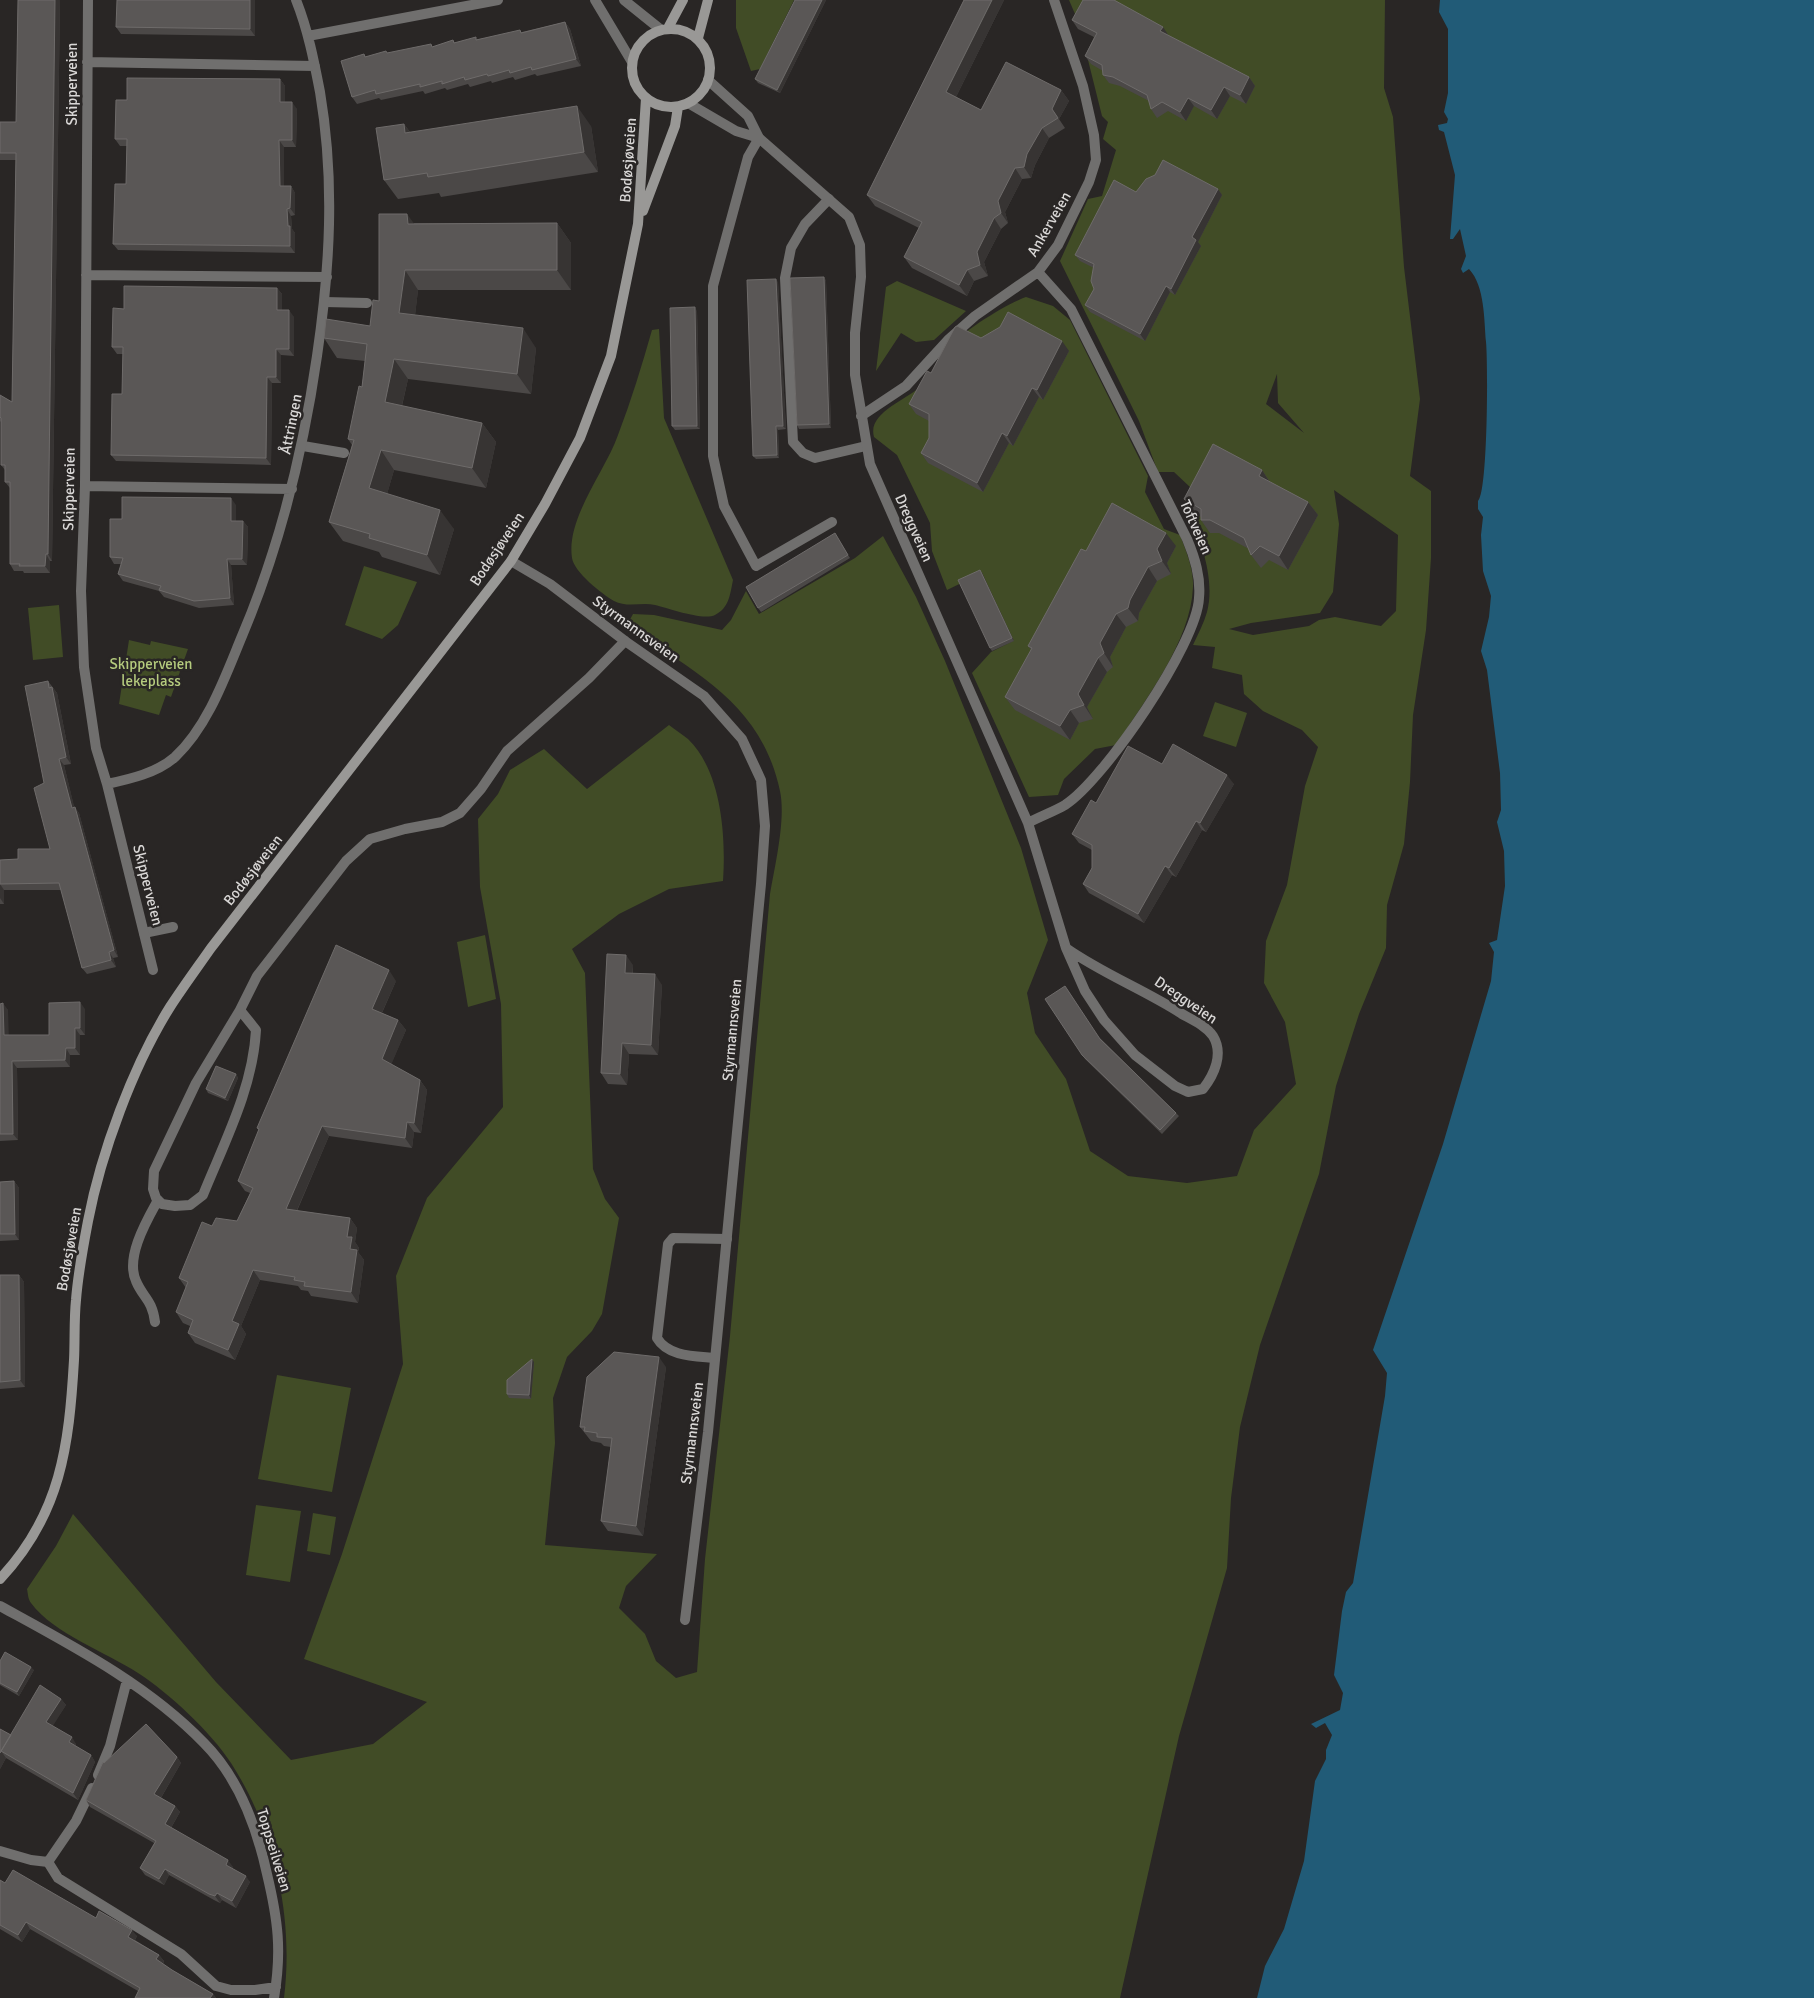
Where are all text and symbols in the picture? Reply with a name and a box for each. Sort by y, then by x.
street label: Skipperveien [63,42,81,126]
street label: Bodøsjøveien [616,117,640,203]
street label: Ankerveien [1023,188,1075,260]
street label: Åttringen [276,392,306,456]
street label: Skipperveien [59,447,79,531]
street label: Dreggveien [891,491,937,565]
street label: Toftveien [1176,497,1216,557]
street label: Bodøsjøveien [466,509,528,589]
street label: Styrmannsveien [589,592,683,666]
park label: Skipperveien lekeplass [109,655,193,690]
street label: Bodøsjøveien [220,831,286,909]
street label: Skipperveien [129,843,167,927]
street label: Dreggveien [1151,972,1221,1028]
street label: Styrmannsveien [719,978,745,1082]
street label: Bodøsjøveien [53,1206,85,1292]
street label: Styrmannsveien [677,1381,707,1485]
street label: Toppseilveien [253,1806,295,1894]

